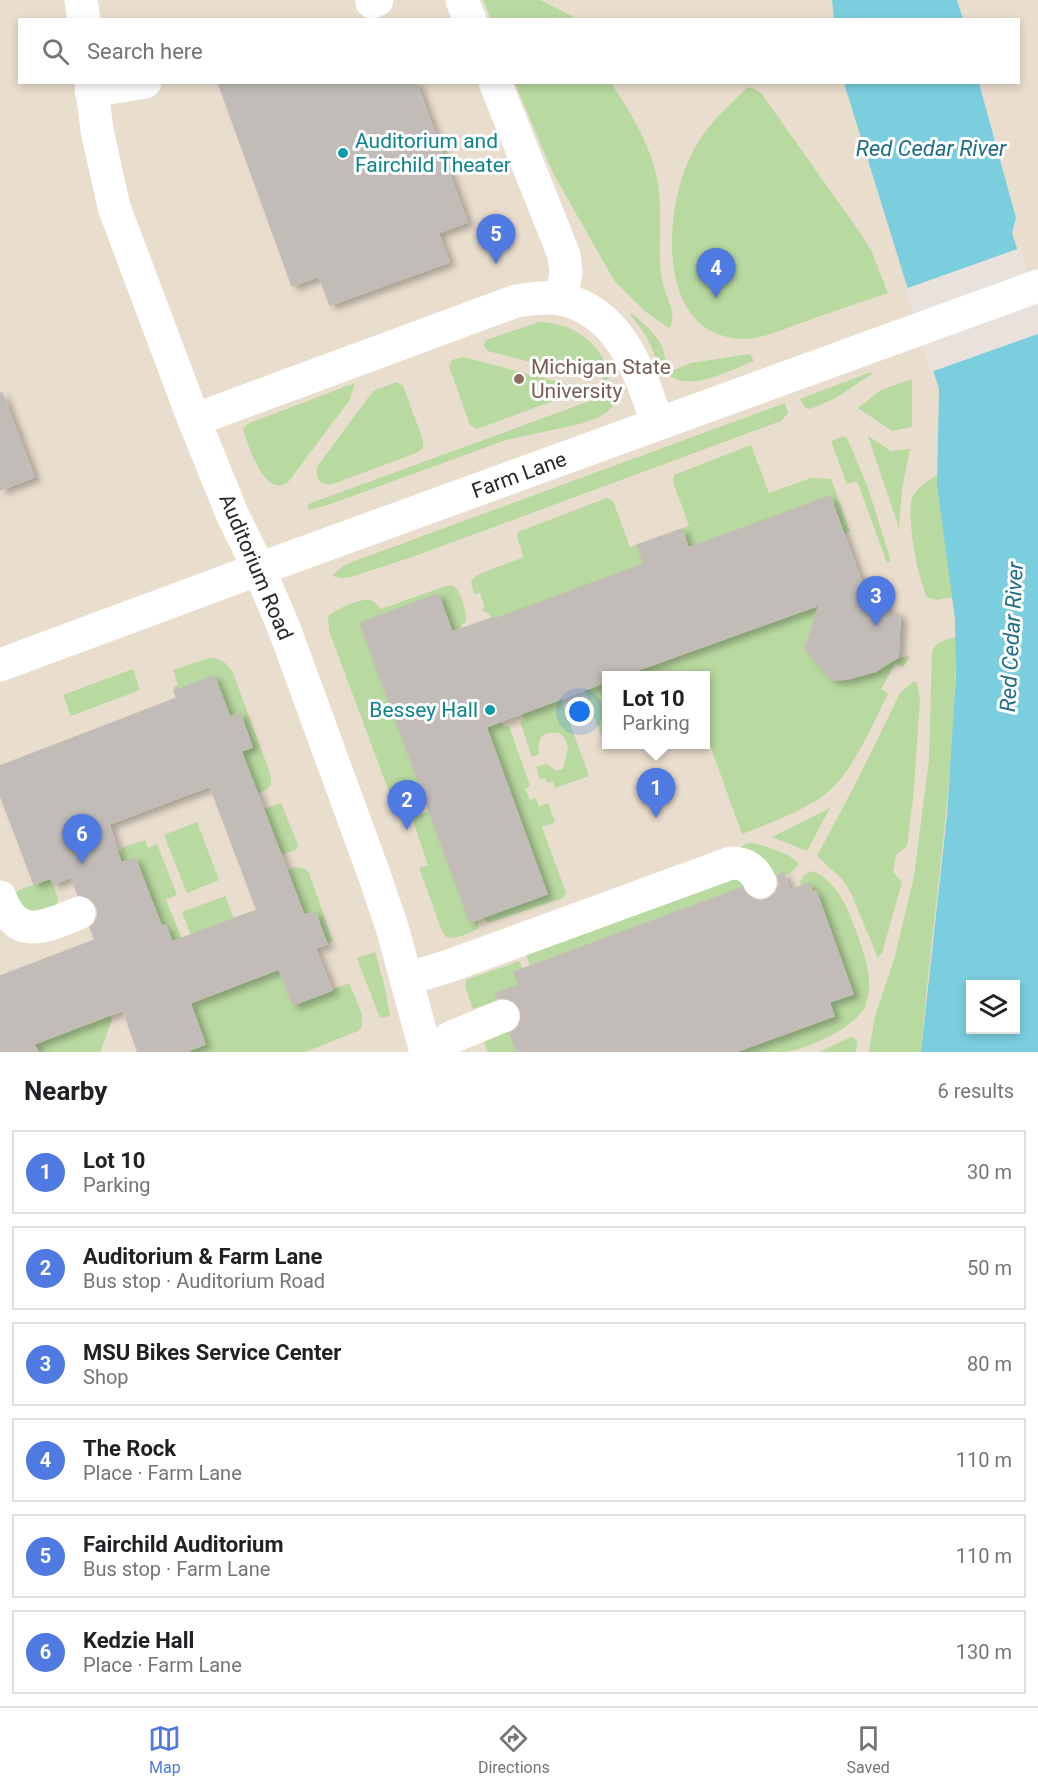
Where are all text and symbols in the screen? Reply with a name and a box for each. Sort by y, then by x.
search box [18,18,1020,84]
icon: search [39,35,72,68]
text: Search here [87,39,203,64]
place label: Auditorium and Fairchild Theater [355,129,511,177]
water label: Red Cedar River [856,136,1007,161]
marker: Auditorium and Fairchild Theater [336,146,350,160]
pin: 5 [476,214,516,264]
pin: 4 [696,248,736,298]
place label: Michigan State University [531,355,671,403]
marker: Michigan State University [512,372,526,386]
street label: Farm Lane [468,447,570,503]
street label: Auditorium Road [214,490,298,644]
water label: Red Cedar River [995,560,1028,713]
pin: 3 [856,576,896,626]
popup [602,671,710,749]
text: Lot 10 [622,686,685,711]
your location [565,697,594,726]
place label: Bessey Hall [369,698,478,722]
marker: Bessey Hall [483,703,497,717]
text: Parking [622,711,690,735]
pin: 1 [636,768,676,818]
pin: 2 [388,780,426,830]
pin: 6 [62,814,101,864]
map controls [966,980,1020,1034]
button: layers [966,980,1020,1034]
text: Nearby [24,1076,107,1106]
text: 6 results [938,1079,1014,1103]
text: Lot 10 [83,1148,145,1173]
text: 1 [40,1160,51,1184]
text: 30 m [967,1160,1012,1184]
text: Parking [83,1173,150,1197]
text: Auditorium & Farm Lane [83,1244,322,1269]
text: 2 [40,1256,51,1280]
text: 50 m [967,1256,1012,1280]
text: Bus stop · Auditorium Road [83,1269,325,1293]
text: MSU Bikes Service Center [83,1340,341,1365]
text: 3 [40,1352,51,1376]
text: 80 m [967,1352,1012,1376]
text: Shop [83,1365,129,1389]
text: The Rock [83,1436,176,1461]
text: 4 [40,1448,51,1472]
text: 110 m [956,1448,1012,1472]
text: Place · Farm Lane [83,1461,242,1485]
text: Fairchild Auditorium [83,1532,283,1557]
text: 5 [40,1544,51,1568]
text: 110 m [956,1544,1012,1568]
text: Bus stop · Farm Lane [83,1557,270,1581]
text: Kedzie Hall [83,1628,194,1653]
text: 6 [40,1640,51,1664]
text: 130 m [956,1640,1012,1664]
text: Place · Farm Lane [83,1653,242,1677]
tab: Map [148,1722,181,1777]
tab: Directions [478,1722,550,1777]
tab: Saved [846,1722,890,1777]

